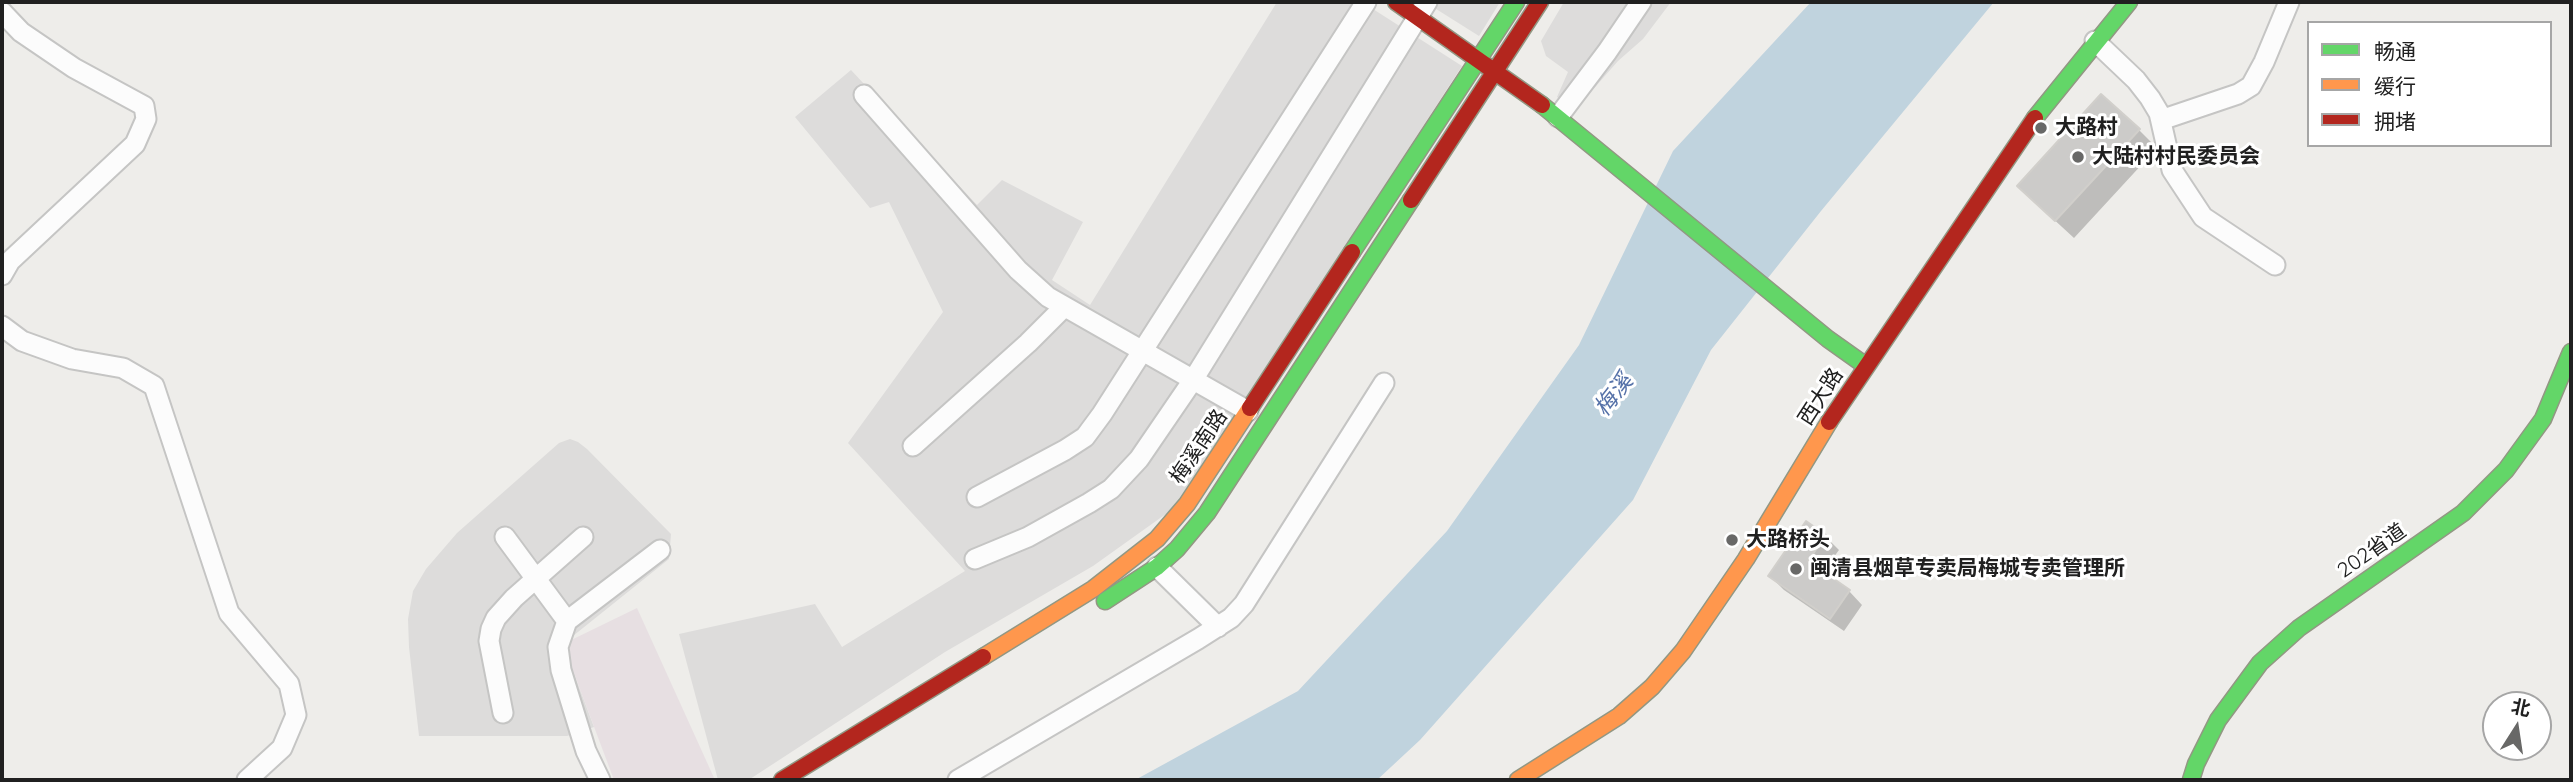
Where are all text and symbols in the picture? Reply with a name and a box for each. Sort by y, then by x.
legend [2307,21,2552,147]
text: 畅通 [2374,38,2416,64]
text: 缓行 [2374,73,2416,99]
text: 拥堵 [2374,108,2416,134]
place label: 大路村 [2055,115,2118,141]
marker: 大路村 [2033,120,2049,136]
place label: 大陆村村民委员会 [2092,144,2260,170]
marker: 大陆村村民委员会 [2070,149,2086,165]
street label: 西大路 [1793,364,1849,430]
water label: 梅溪 [1589,368,1639,422]
street label: 梅溪南路 [1165,405,1233,489]
street label: 202省道 [2333,518,2411,584]
place label: 大路桥头 [1746,527,1830,553]
marker: 大路桥头 [1724,532,1740,548]
place label: 闽清县烟草专卖局梅城专卖管理所 [1810,556,2125,582]
marker: 闽清县烟草专卖局梅城专卖管理所 [1788,561,1804,577]
north arrow [2482,691,2552,761]
text: 北 [2509,694,2533,721]

